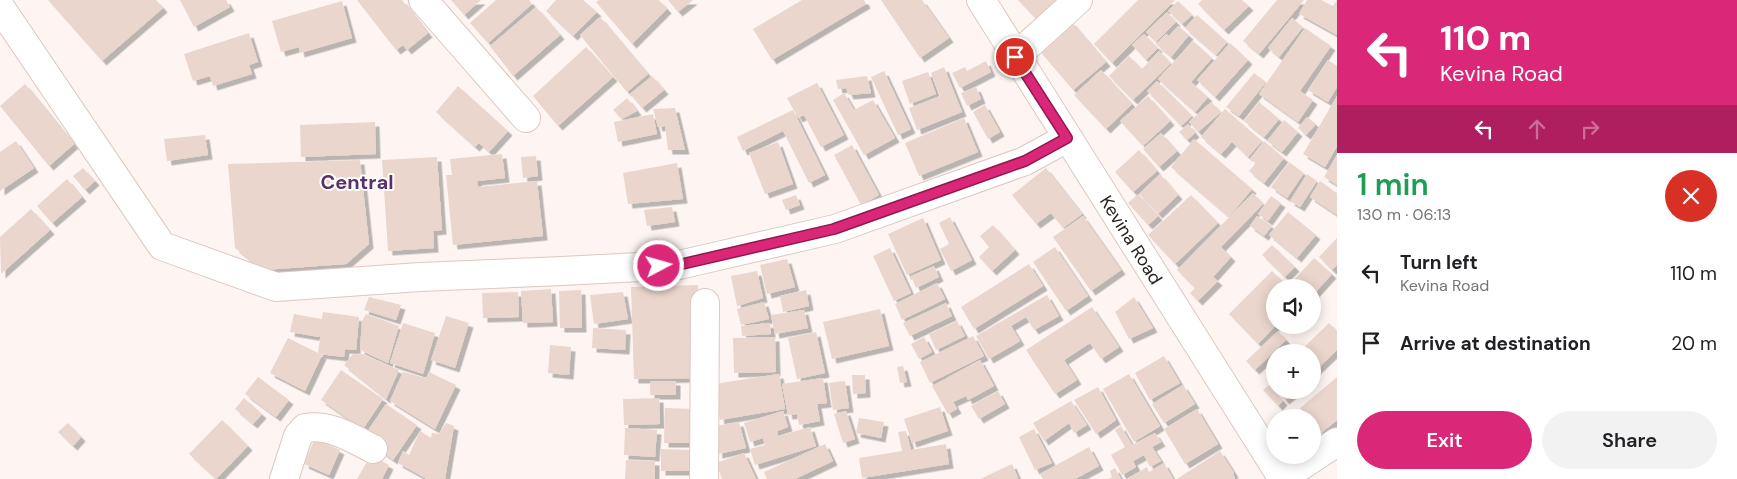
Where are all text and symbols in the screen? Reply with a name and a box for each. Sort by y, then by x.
text: 110 m [1440,15,1531,61]
icon: left [1357,20,1422,85]
pin [994,36,1036,78]
icon: arrive [1001,43,1029,71]
text: Kevina Road [1440,59,1563,88]
icon: left [1470,115,1498,143]
icon: ahead [1523,115,1551,143]
icon: right [1576,115,1604,143]
text: 1 min [1357,165,1429,204]
district label: Central [320,169,394,195]
button: close [1665,170,1717,222]
street label: Kevina Road [1094,191,1168,289]
text: 130 m · 06:13 [1357,204,1451,225]
position arrow [632,239,684,291]
text: Turn left [1400,250,1478,275]
icon: left [1357,259,1385,287]
text: 110 m [1670,261,1717,286]
text: Kevina Road [1400,275,1489,296]
map controls [1266,279,1321,464]
button: sound [1266,279,1321,334]
icon: arrive [1357,329,1385,357]
text: Arrive at destination [1400,331,1591,356]
text: 20 m [1671,331,1717,356]
button: + [1266,344,1321,399]
button: − [1266,409,1321,464]
button: Exit [1357,411,1532,469]
button: Share [1542,411,1717,469]

